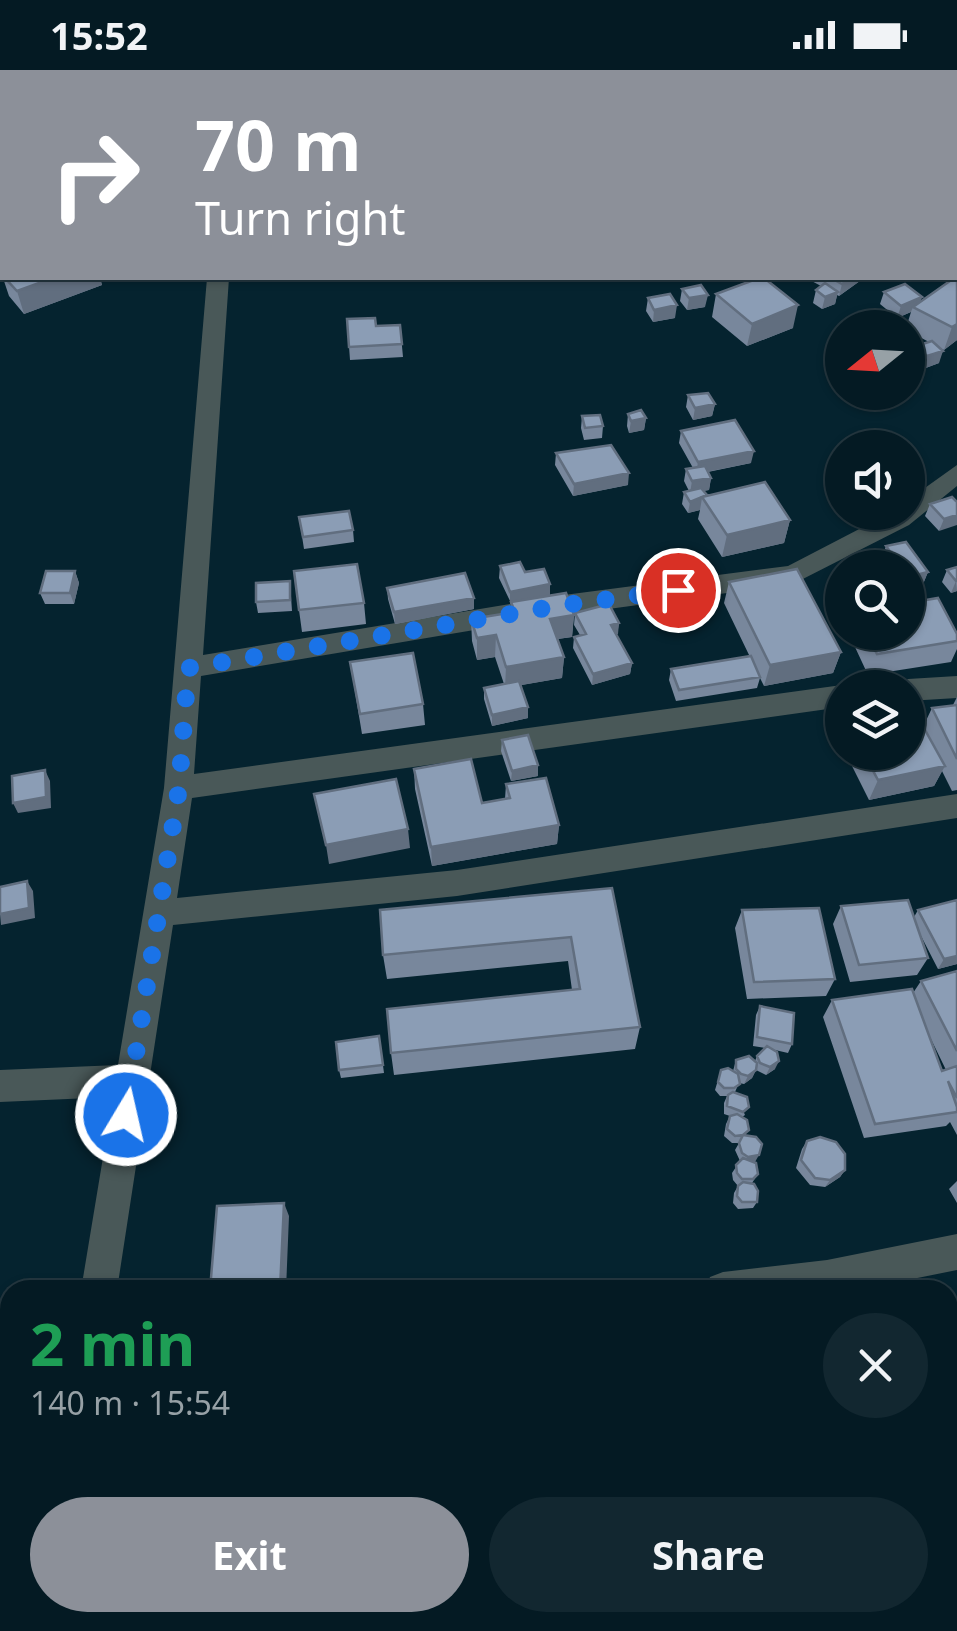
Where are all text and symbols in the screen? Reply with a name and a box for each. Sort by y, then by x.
text: 15:52 [50,9,148,61]
text: 70 m [195,96,362,192]
icon: right [30,110,160,240]
text: Turn right [195,187,406,248]
north arrow [825,310,925,410]
map controls [825,310,925,770]
button: sound [825,430,925,530]
pin [636,548,721,633]
button: search [825,550,925,650]
icon: arrive [651,563,706,618]
button: layers [825,670,925,770]
position arrow [74,1063,178,1167]
text: 2 min [30,1302,195,1384]
button: close [823,1313,928,1418]
text: 140 m · 15:54 [30,1381,230,1424]
button: Exit [30,1497,469,1612]
button: Share [489,1497,928,1612]

